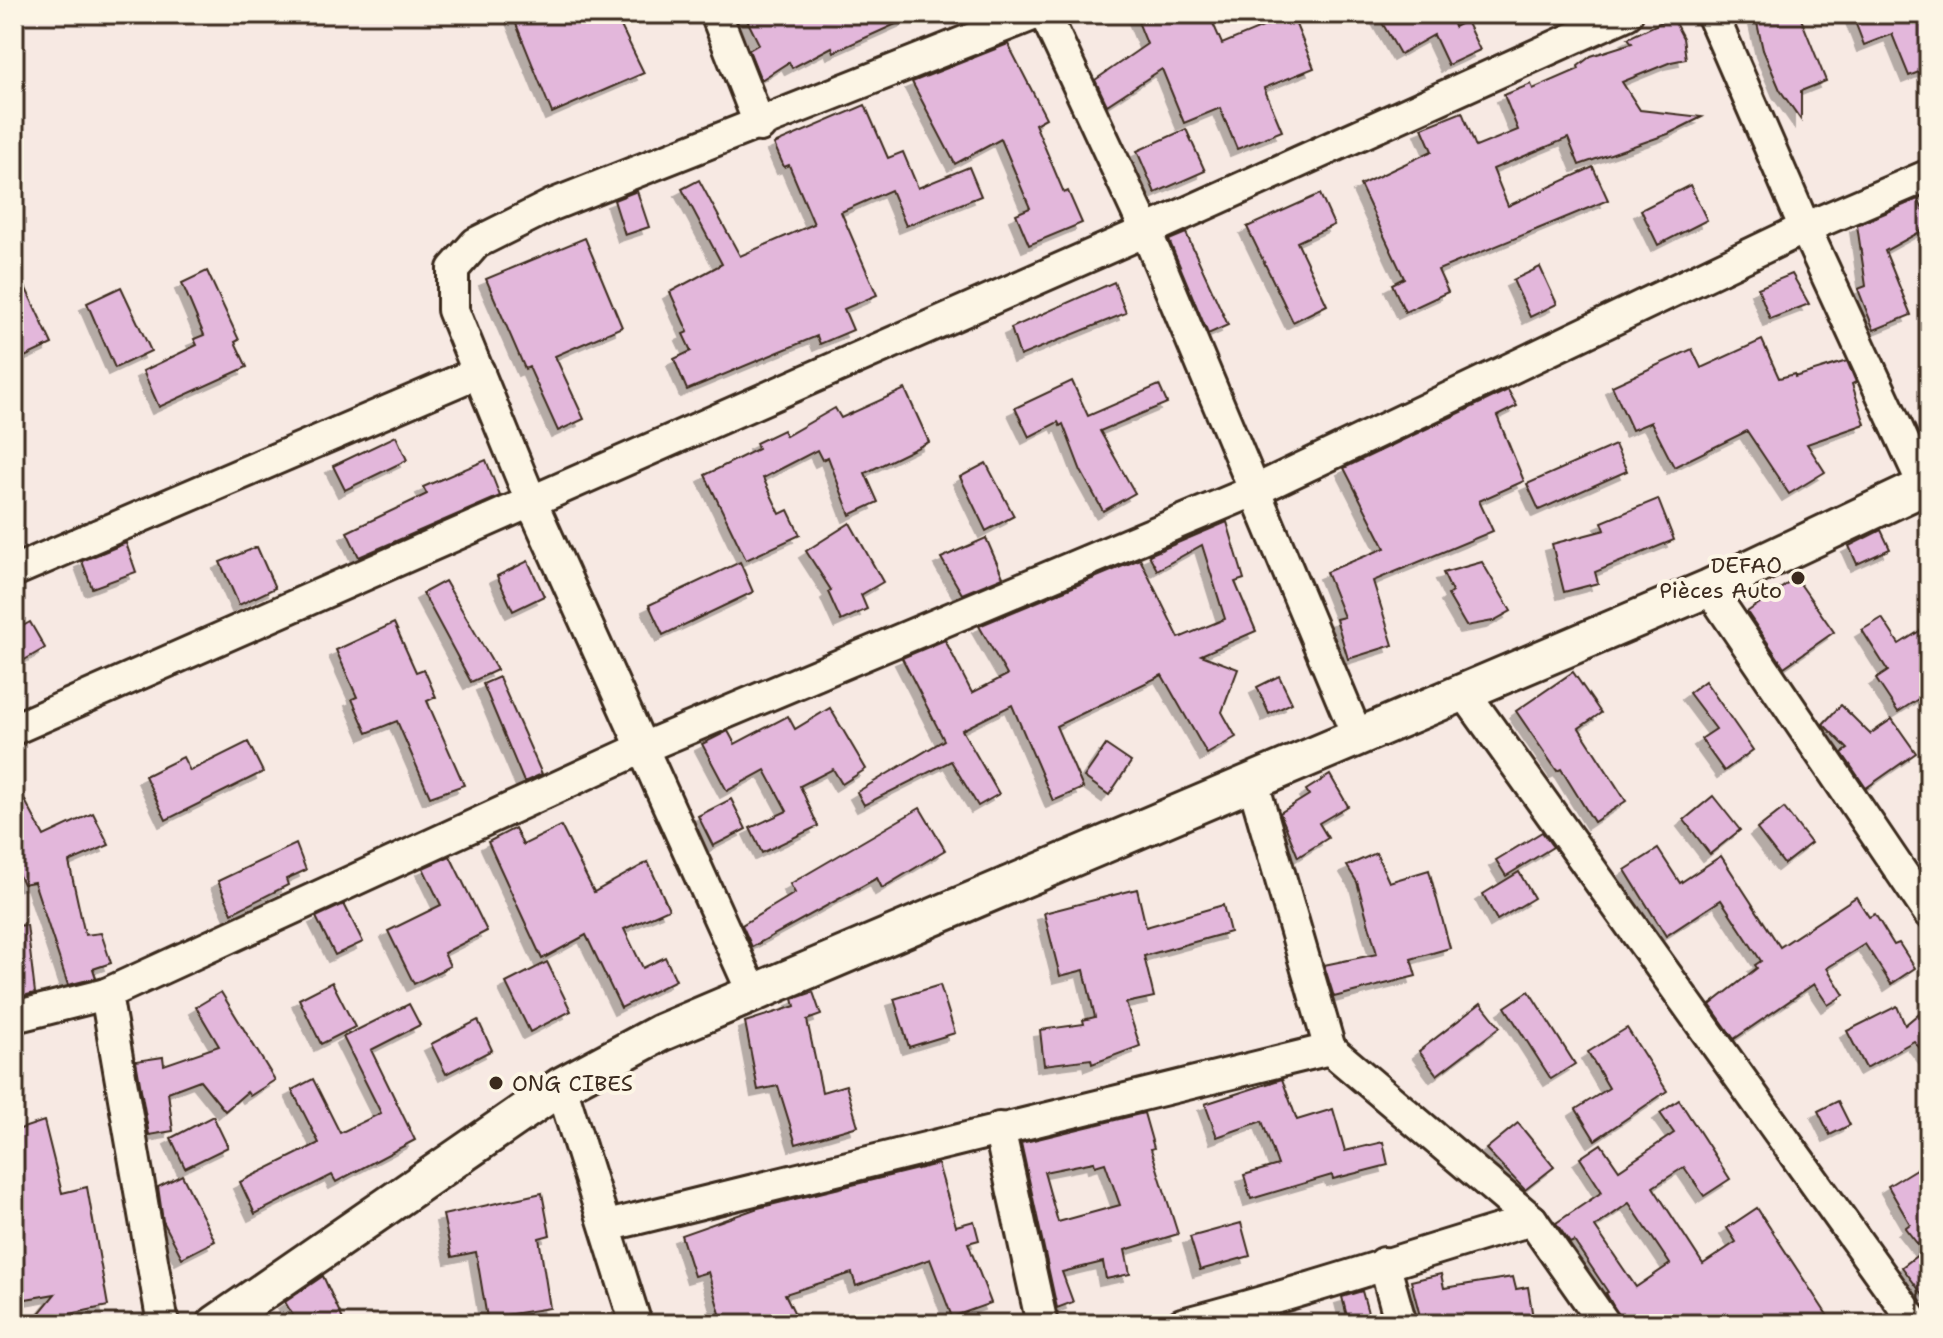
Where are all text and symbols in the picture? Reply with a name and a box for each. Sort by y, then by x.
place label: DEFAO Pièces Auto [1659,551,1782,605]
marker: DEFAO Pièces Auto [1789,569,1807,587]
place label: ONG CIBES [512,1069,633,1098]
marker: ONG CIBES [487,1074,505,1092]

